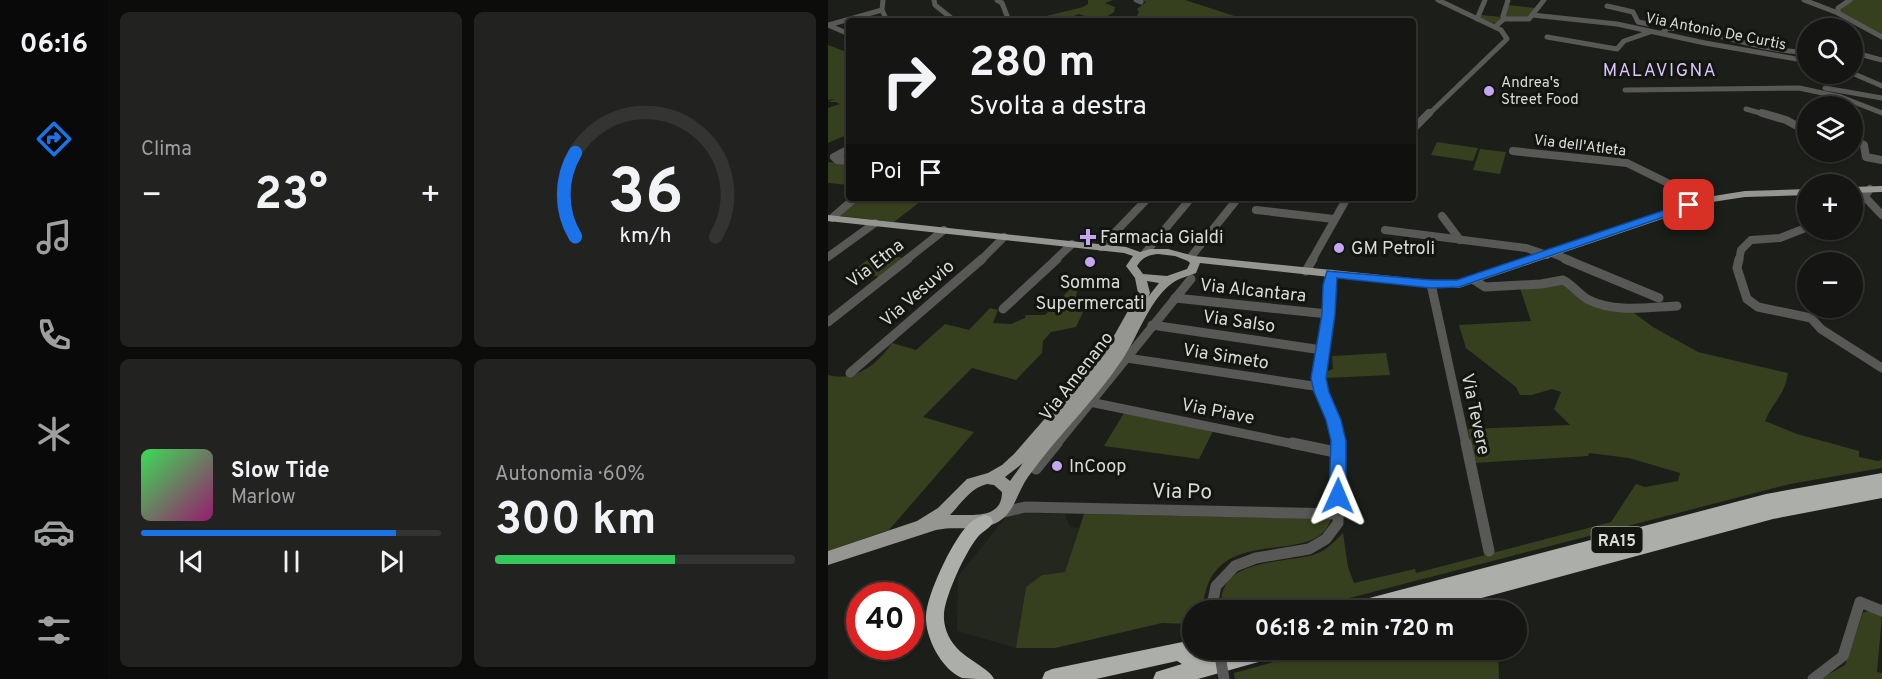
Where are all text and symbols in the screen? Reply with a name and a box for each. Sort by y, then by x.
street label: Via Antonio De Curtis [1644,10,1788,55]
map controls [1797,18,1863,318]
button: search [1797,18,1863,84]
text: 06:16 [20,28,88,62]
text: 280 m [969,38,1095,91]
icon: right [870,42,948,120]
district label: MALAVIGNA [1603,60,1717,83]
place label: Andrea's Street Food [1501,74,1579,110]
marker: Andrea's Street Food [1482,84,1496,98]
text: Svolta a destra [969,90,1147,124]
button: layers [1797,96,1863,162]
icon: directions [33,118,75,160]
street label: Via dell'Atleta [1532,131,1627,162]
text: Clima [141,137,192,163]
text: 36 [607,156,683,235]
icon: arrive [914,156,947,189]
text: Poi [870,159,902,186]
text: 23° [254,168,328,225]
button: + [1797,174,1863,240]
text: − [141,176,162,218]
text: + [420,176,441,218]
pin [1663,179,1714,230]
icon: arrive [1672,188,1705,221]
icon: music [33,216,75,258]
text: km/h [619,223,671,250]
place label: Farmacia Gialdi [1100,227,1223,250]
marker: Farmacia Gialdi [1081,230,1095,244]
street label: Via Etna [843,235,909,294]
place label: GM Petroli [1351,238,1435,261]
marker: GM Petroli [1332,241,1346,255]
button: − [1797,252,1863,318]
marker: Somma Supermercati [1083,255,1097,269]
street label: Via Vesuvio [876,256,960,333]
place label: Somma Supermercati [1035,272,1145,316]
street label: Via Alcantara [1198,274,1307,309]
street label: Via Salso [1201,306,1277,339]
icon: phone [33,314,75,356]
street label: Via Amenano [1035,328,1119,426]
street label: Via Simeto [1181,339,1271,376]
street label: Via Tevere [1455,371,1494,457]
street label: Via Piave [1179,394,1256,431]
icon: climate [33,413,75,455]
place label: InCoop [1069,456,1126,479]
text: Slow Tide [231,458,330,485]
marker: InCoop [1050,459,1064,473]
text: Autonomia · 60% [495,462,645,488]
position arrow [1306,464,1370,528]
street label: Via Po [1152,478,1212,507]
text: Marlow [231,485,295,511]
text: 300 km [495,493,657,550]
icon: car [33,511,75,553]
road number: RA15 [1592,527,1642,553]
icon: previous [175,545,208,578]
icon: pause [275,545,308,578]
icon: next [375,545,408,578]
speed limit sign: 40 [846,582,924,660]
icon: filters [33,609,75,651]
text: 06:18 · 2 min · 720 m [1255,616,1454,643]

